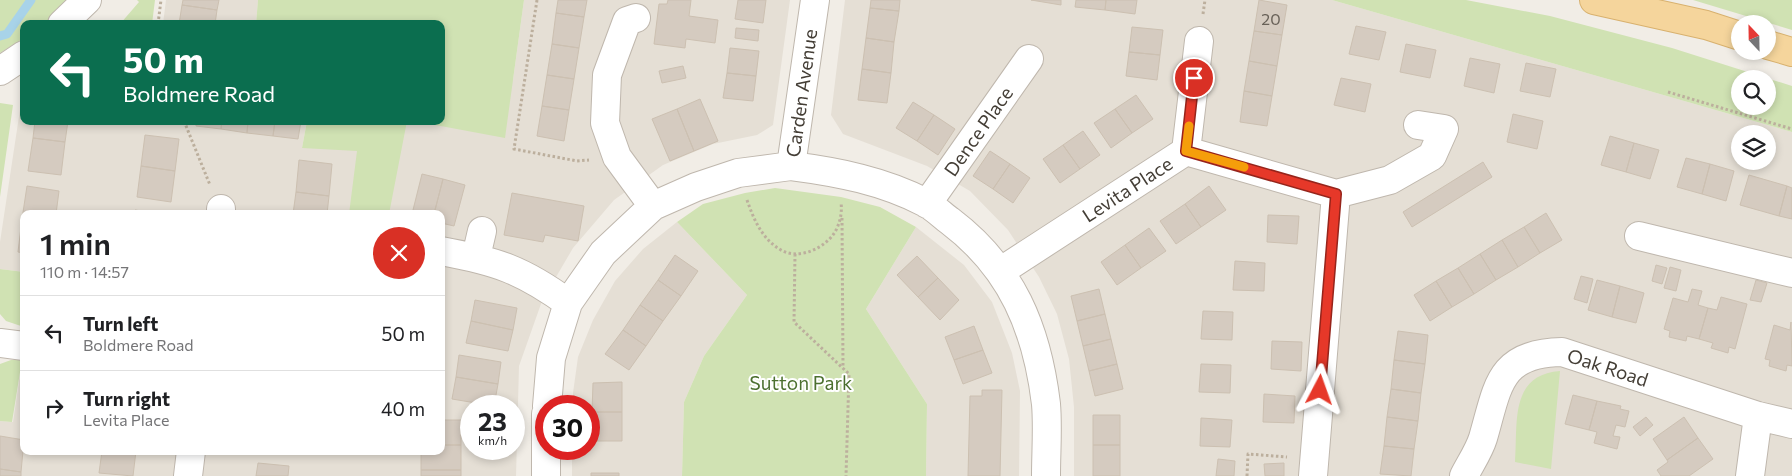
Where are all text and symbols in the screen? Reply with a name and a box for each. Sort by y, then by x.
house number: 20 [1261,9,1281,28]
north arrow [1731,15,1776,60]
map controls [1731,15,1776,170]
street label: Carden Avenue [781,27,821,159]
text: 50 m [123,37,204,80]
icon: left [40,40,105,105]
pin [1173,57,1215,99]
icon: arrive [1180,64,1208,92]
button: search [1731,70,1776,115]
text: Boldmere Road [123,80,275,107]
street label: Dence Place [939,82,1017,180]
button: layers [1731,125,1776,170]
street label: Levita Place [1078,151,1176,227]
text: 1 min [40,224,111,261]
button: close [373,227,425,279]
text: 110 m · 14:57 [40,262,129,281]
text: Turn left [83,312,158,335]
icon: left [40,319,68,347]
text: 50 m [381,322,425,345]
text: Boldmere Road [83,335,194,354]
street label: Oak Road [1565,343,1651,391]
position arrow [1293,363,1345,415]
park label: Sutton Park [750,371,852,394]
text: Turn right [83,387,170,410]
icon: right [40,394,68,422]
speed limit sign: 30 [535,395,600,460]
text: 40 m [381,397,425,420]
text: 23 [478,406,507,436]
text: Levita Place [83,410,170,429]
text: km/h [478,433,507,447]

